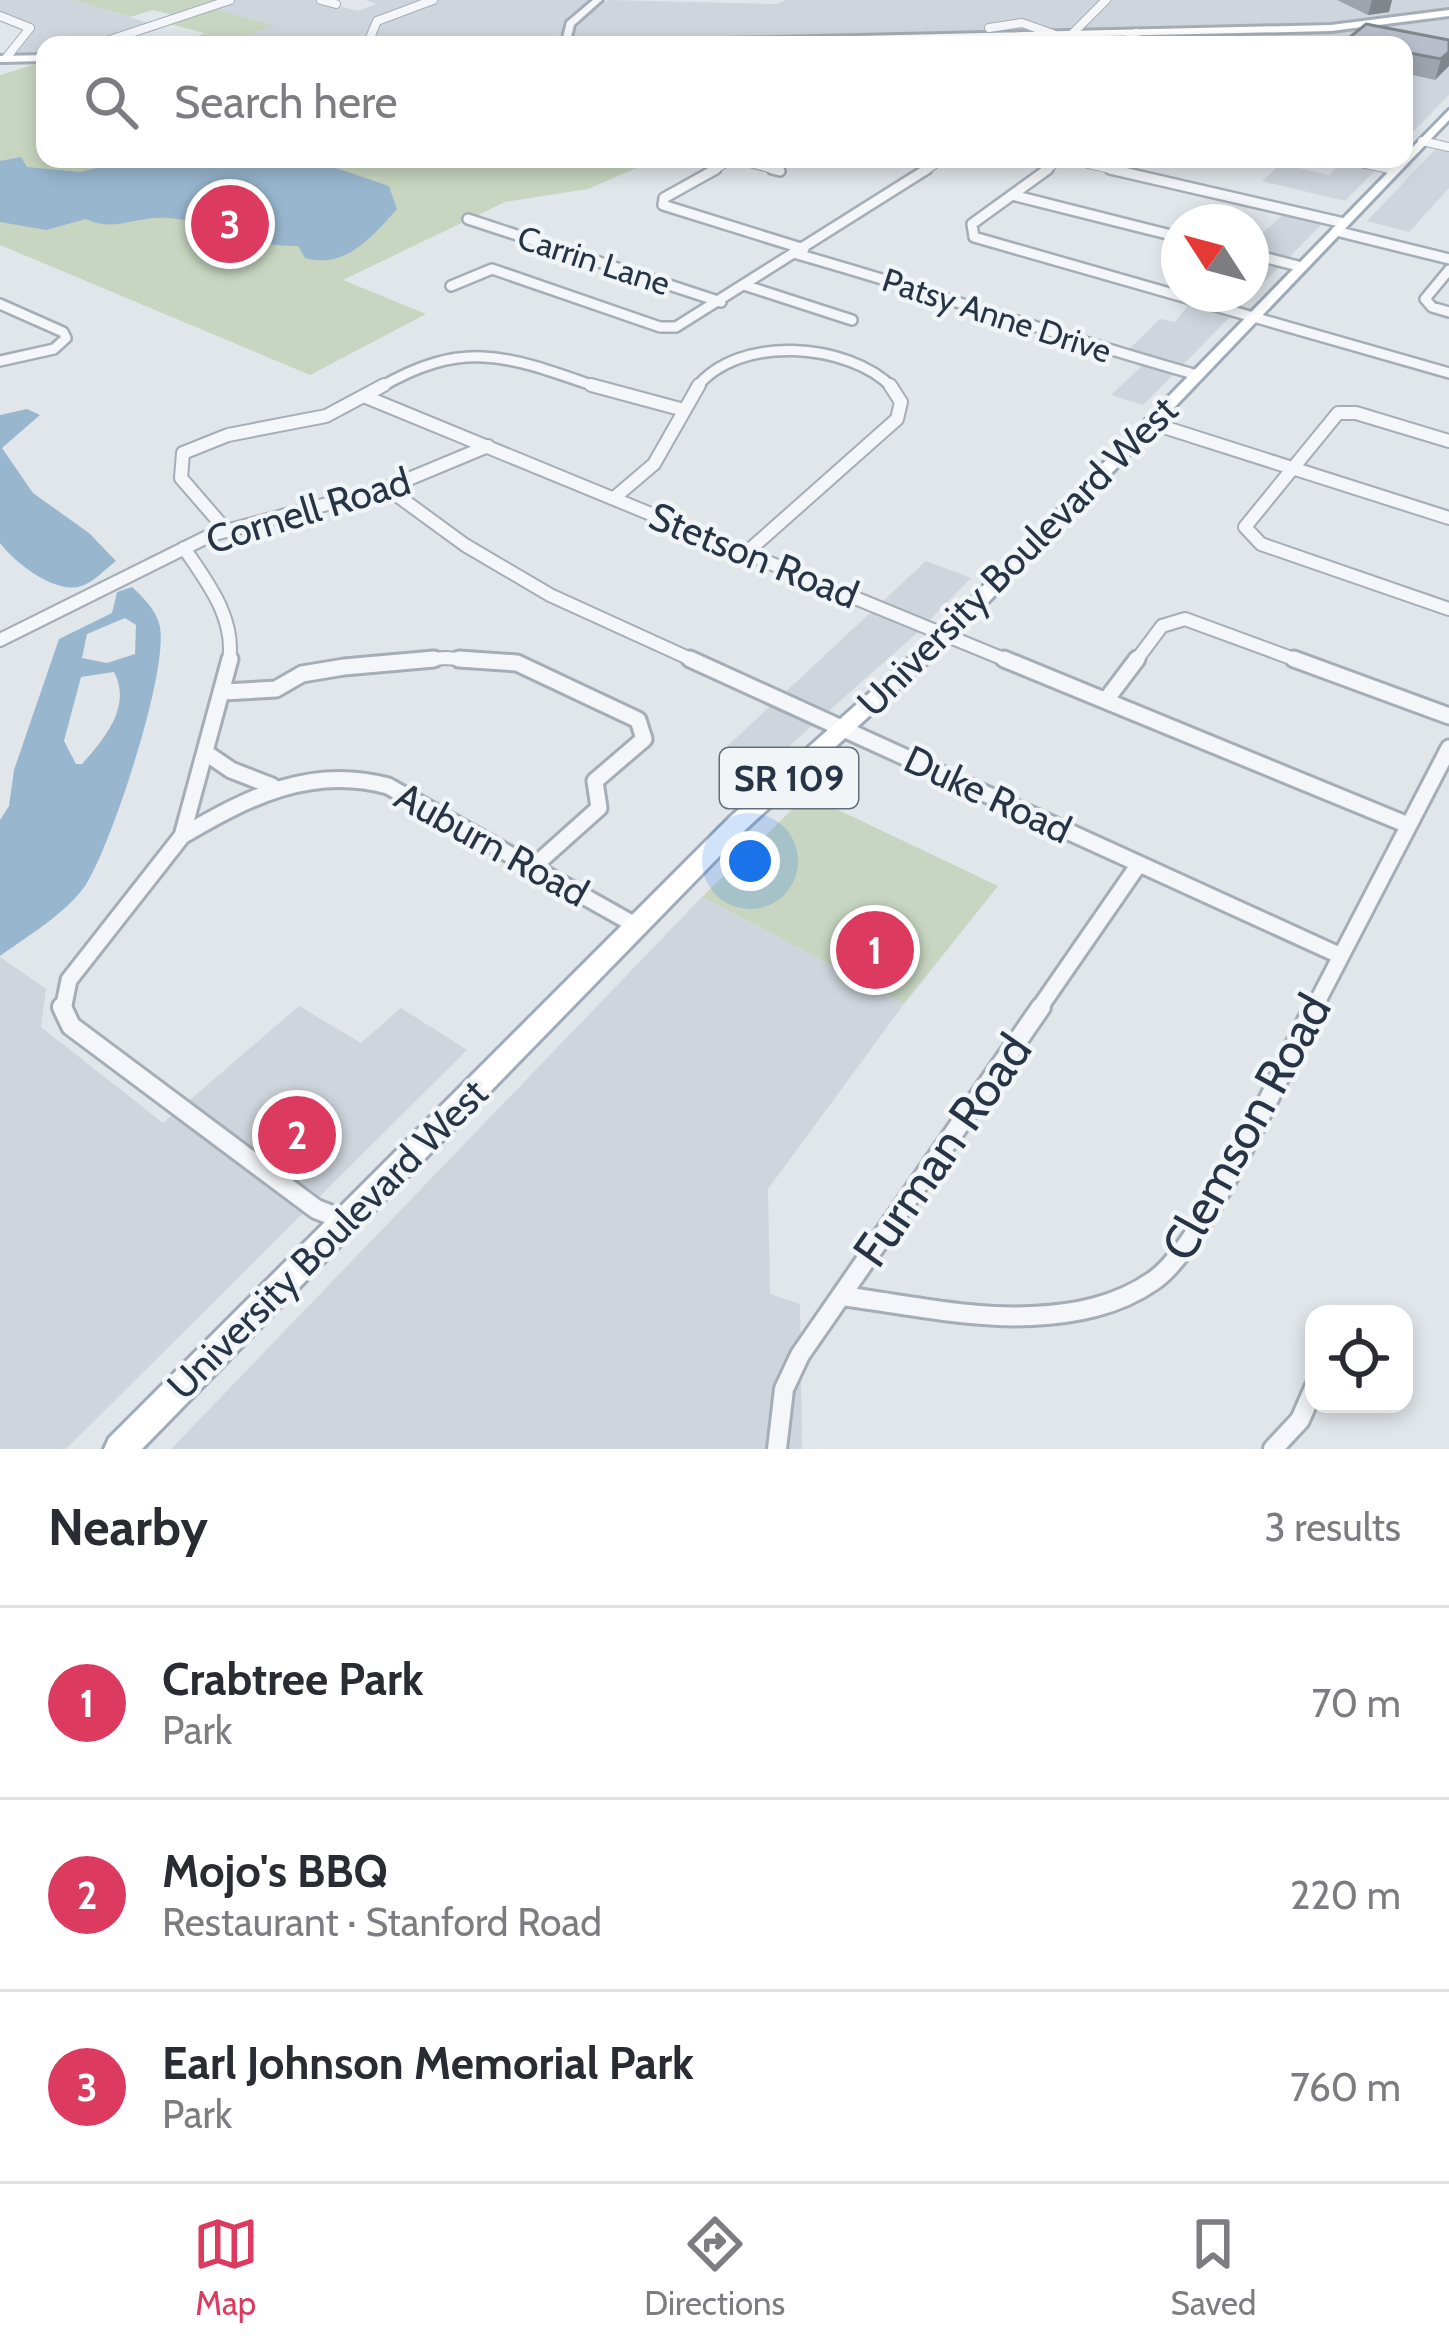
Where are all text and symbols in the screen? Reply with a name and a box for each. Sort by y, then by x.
search box [36,36,1413,168]
icon: search [78,69,144,135]
text: Search here [174,75,398,129]
pin: 3 [191,179,269,269]
north arrow [1161,204,1269,312]
street label: Carrin Lane [513,217,675,303]
street label: Patsy Anne Drive [877,259,1117,371]
street label: University Boulevard West [847,386,1187,726]
street label: Cornell Road [200,456,416,564]
street label: Stetson Road [643,491,865,619]
street label: Duke Road [897,735,1079,853]
road number: SR 109 [720,748,858,808]
street label: Auburn Road [387,771,597,917]
your location [720,831,780,891]
pin: 1 [836,905,914,995]
street label: Clemson Road [1149,984,1343,1270]
street label: Furman Road [841,1023,1043,1277]
street label: University Boulevard West [157,1069,497,1409]
pin: 2 [258,1090,336,1180]
map controls [1305,1305,1413,1413]
button: locate [1305,1305,1413,1413]
text: Nearby [48,1496,208,1558]
text: 3 results [1264,1503,1401,1551]
text: Crabtree Park [162,1652,424,1706]
text: 1 [80,1679,94,1727]
text: 70 m [1312,1679,1401,1727]
text: Park [162,1706,232,1754]
text: Mojo's BBQ [162,1844,388,1898]
text: 2 [77,1871,97,1919]
text: 220 m [1290,1871,1401,1919]
text: Restaurant · Stanford Road [162,1898,602,1946]
text: Earl Johnson Memorial Park [162,2036,694,2090]
text: 3 [76,2063,98,2111]
text: 760 m [1290,2063,1401,2111]
text: Park [162,2090,232,2138]
tab: Map [193,2211,259,2323]
tab: Directions [644,2211,785,2323]
tab: Saved [1171,2211,1256,2323]

